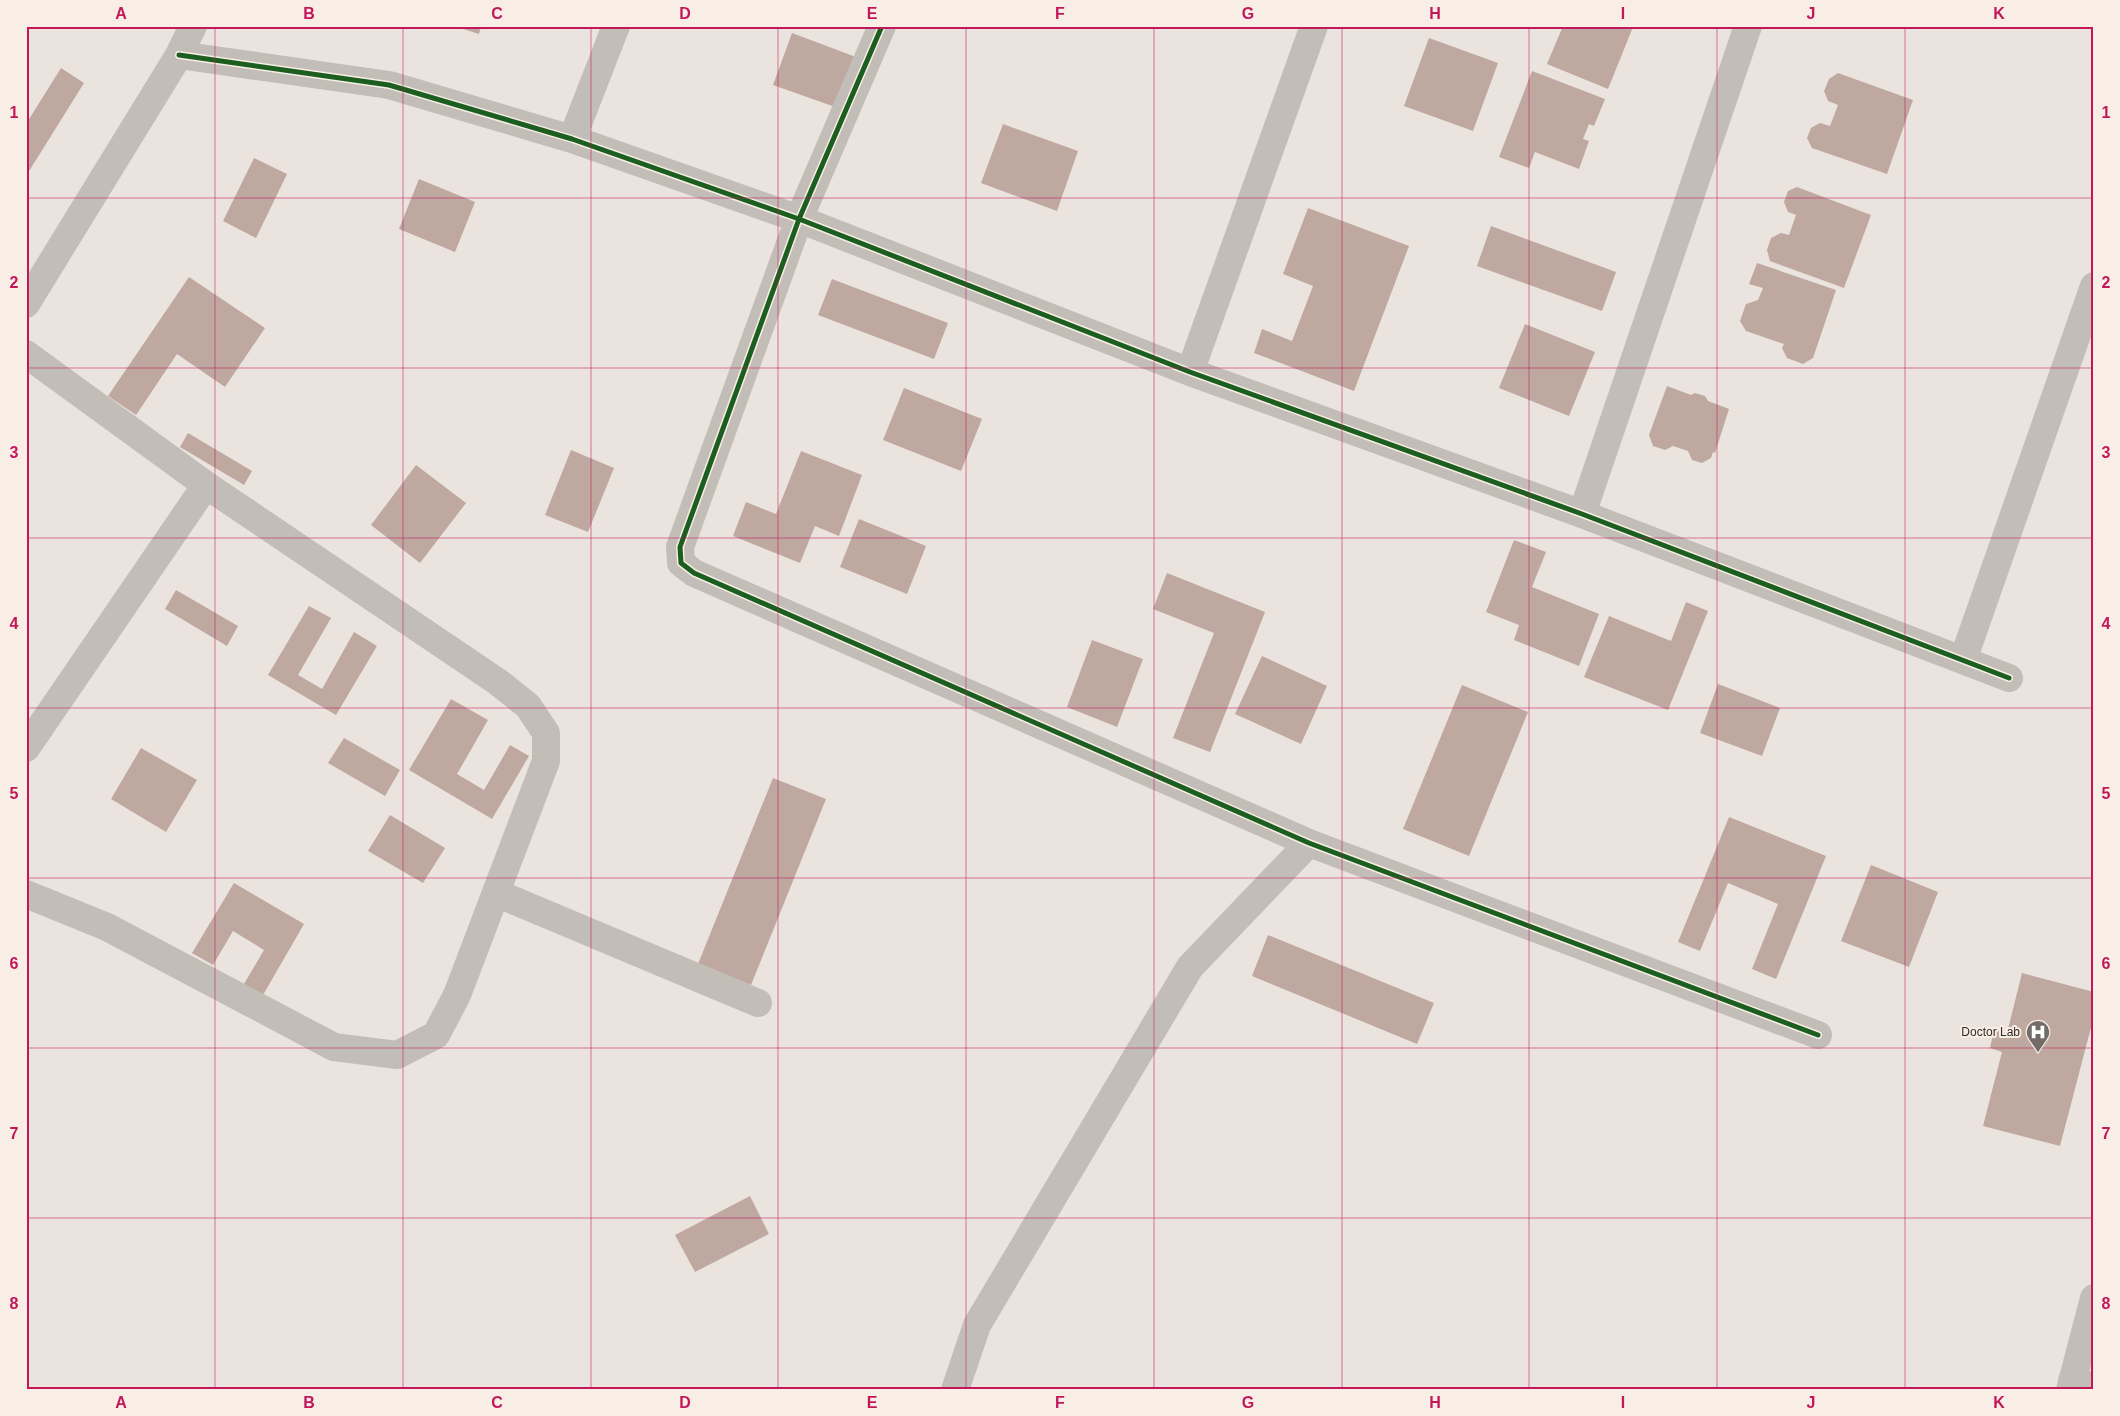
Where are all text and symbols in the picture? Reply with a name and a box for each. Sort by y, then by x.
text: A [115,5,127,22]
text: B [303,5,315,22]
text: C [491,5,503,22]
text: D [679,5,691,22]
text: E [867,5,878,22]
text: F [1055,5,1065,22]
text: G [1242,5,1254,22]
text: H [1429,5,1441,22]
text: I [1621,5,1625,22]
text: J [1807,5,1815,22]
text: K [1993,5,2005,22]
text: 1 [10,104,19,121]
text: 1 [2102,104,2111,121]
text: 2 [10,274,19,291]
text: 2 [2102,274,2111,291]
text: 3 [10,444,19,461]
text: 3 [2102,444,2111,461]
text: 4 [10,615,19,632]
text: 4 [2102,615,2111,632]
text: 5 [10,785,19,802]
text: 5 [2102,785,2111,802]
text: 6 [10,955,19,972]
text: 6 [2102,955,2111,972]
hospital icon: Doctor Lab [2025,1019,2051,1053]
place label: Doctor Lab [1961,1025,2020,1039]
text: 7 [10,1125,19,1142]
text: 7 [2102,1125,2111,1142]
text: 8 [10,1295,19,1312]
text: 8 [2102,1295,2111,1312]
text: A [115,1394,127,1411]
text: B [303,1394,315,1411]
text: C [491,1394,503,1411]
text: D [679,1394,691,1411]
text: E [867,1394,878,1411]
text: F [1055,1394,1065,1411]
text: G [1242,1394,1254,1411]
text: H [1429,1394,1441,1411]
text: I [1621,1394,1625,1411]
text: J [1807,1394,1815,1411]
text: K [1993,1394,2005,1411]

